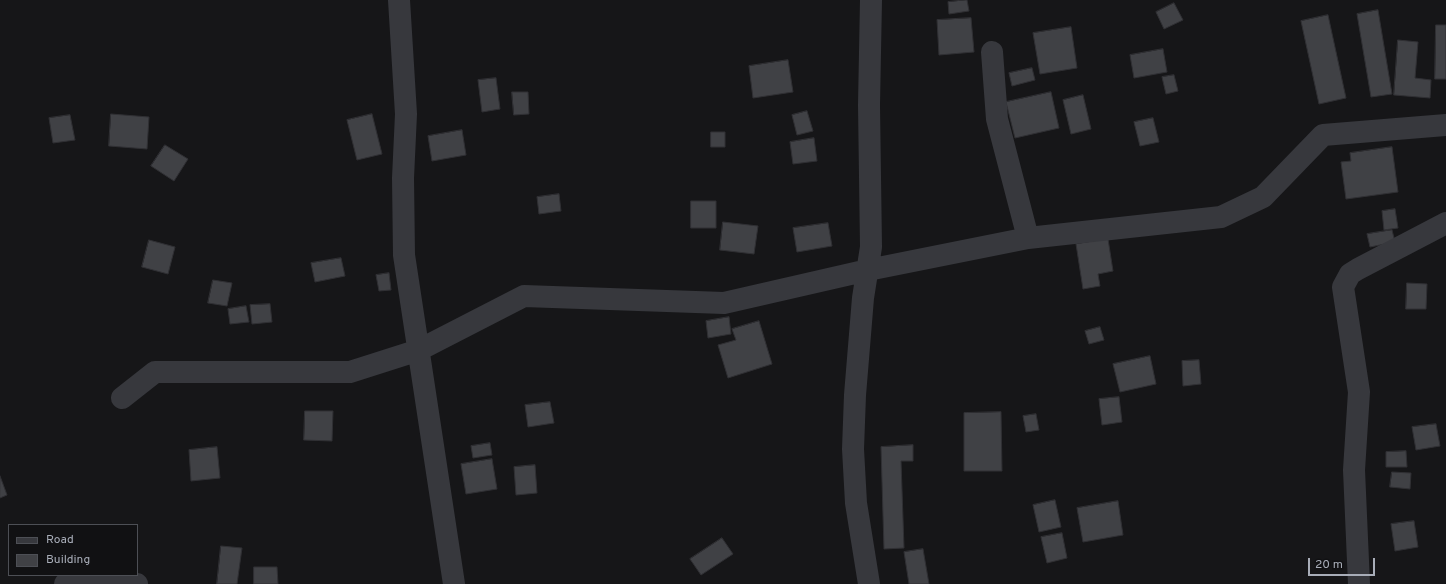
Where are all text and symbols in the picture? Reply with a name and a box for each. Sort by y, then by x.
legend [8,524,138,576]
text: Road [46,532,74,548]
scale bar [1310,550,1377,576]
text: Building [46,552,90,568]
text: 20 m [1315,557,1343,573]

